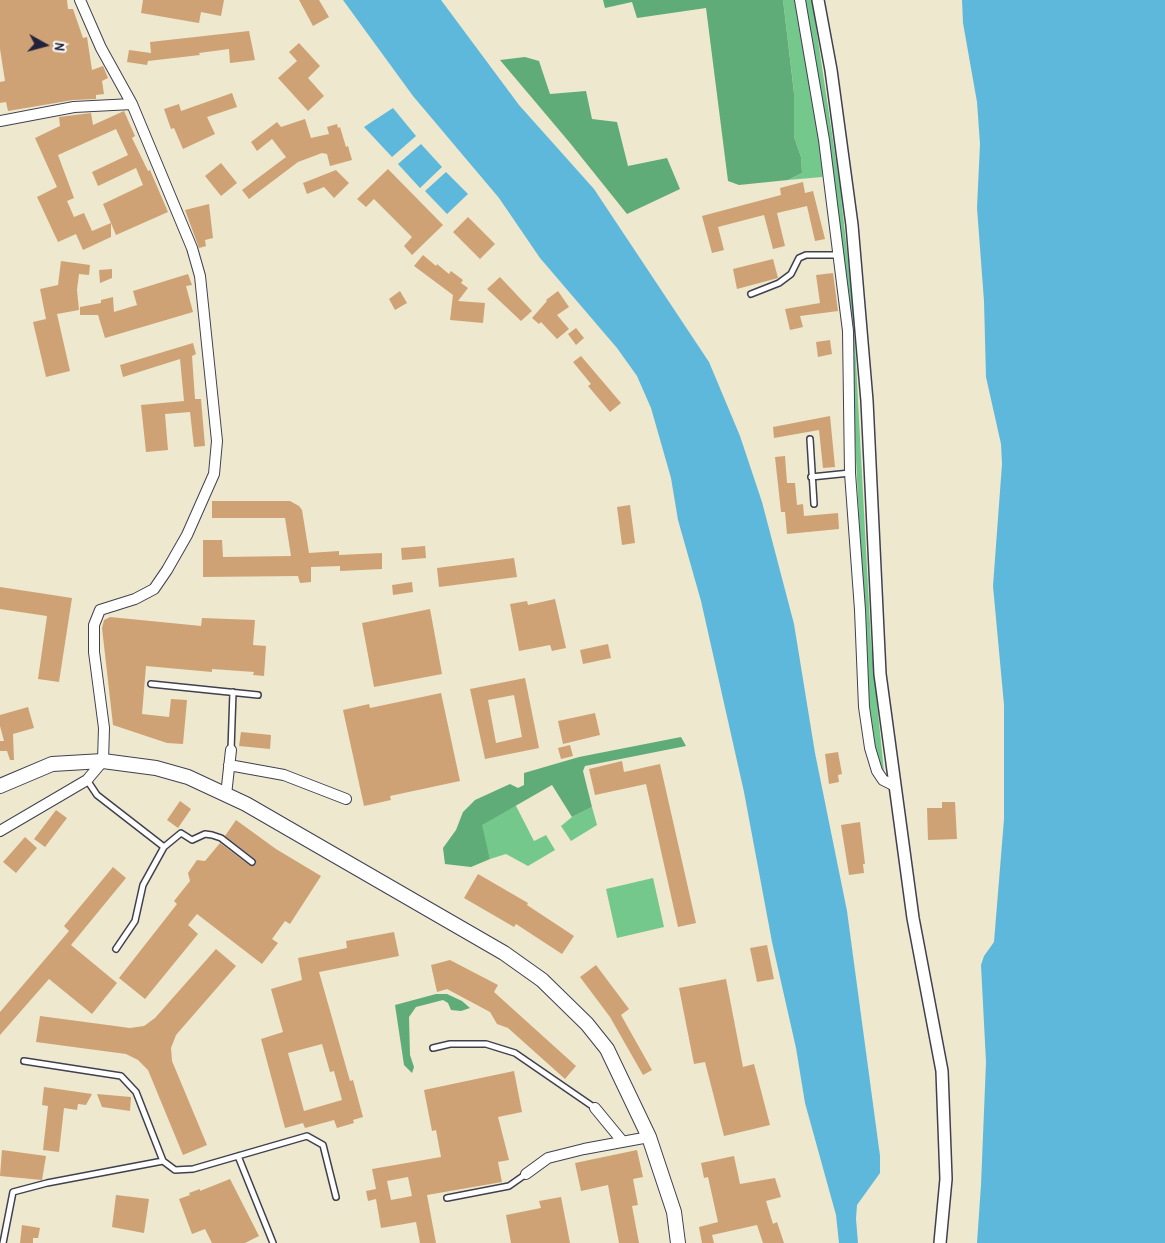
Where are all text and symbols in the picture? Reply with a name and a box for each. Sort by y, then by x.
north arrow [20,20,70,70]
text: N [51,42,70,52]

